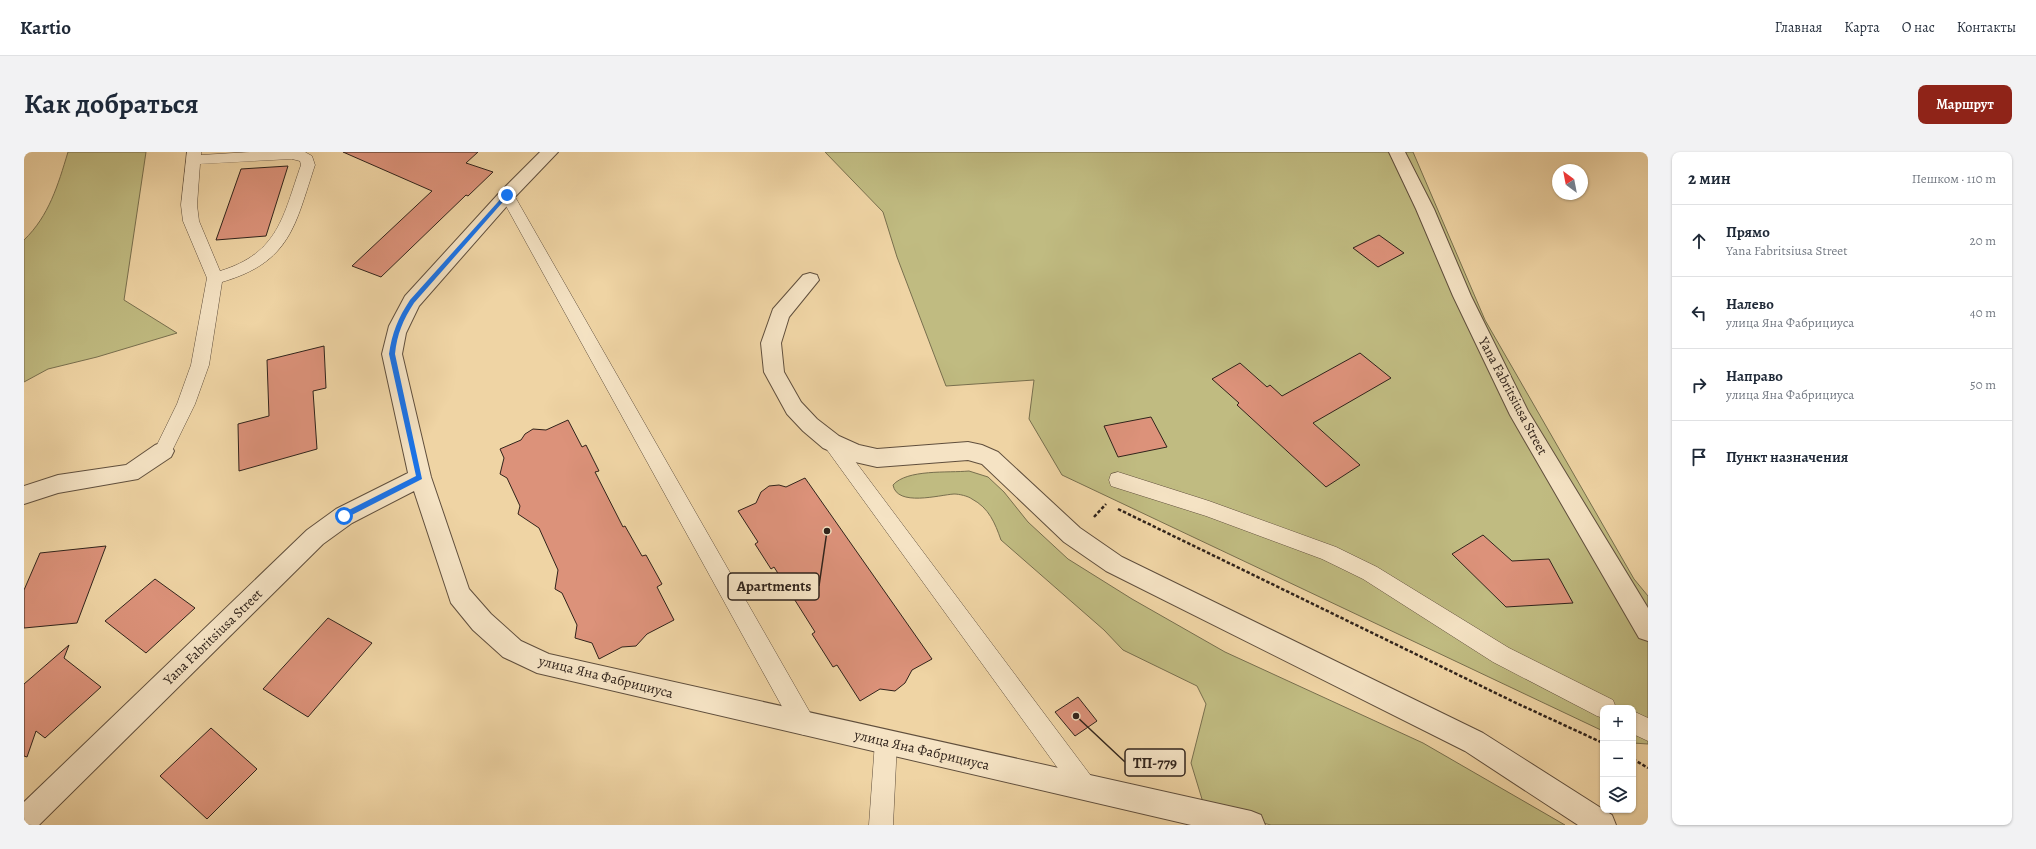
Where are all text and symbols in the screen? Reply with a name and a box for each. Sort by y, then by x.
text: Kartio [20,15,71,41]
text: Главная [1775,18,1822,37]
text: Карта [1844,18,1880,37]
text: О нас [1902,18,1935,37]
text: Контакты [1957,18,2016,37]
text: Как добраться [24,85,199,123]
button: Маршрут [1918,85,2012,124]
north arrow [1552,164,1588,200]
text: 2 мин [1688,167,1731,190]
text: Пешком · 110 m [1912,170,1996,187]
route end [498,186,516,204]
text: Прямо [1726,222,1770,242]
icon: ahead [1688,230,1710,252]
text: 20 m [1970,232,1996,249]
text: Yana Fabritsiusa Street [1726,242,1847,259]
text: Налево [1726,294,1774,314]
icon: left [1688,302,1710,324]
text: 40 m [1970,304,1996,321]
text: улица Яна Фабрициуса [1726,314,1854,331]
street label: Yana Fabritsiusa Street [1473,333,1552,459]
text: Направо [1726,366,1783,386]
icon: right [1688,374,1710,396]
text: 50 m [1970,376,1996,393]
text: улица Яна Фабрициуса [1726,386,1854,403]
icon: arrive [1688,446,1710,468]
text: Пункт назначения [1726,447,1848,467]
route start [335,507,353,525]
callout: Apartments [728,573,819,600]
text: Apartments [736,576,811,596]
street label: Yana Fabritsiusa Street [159,584,267,690]
street label: улица Яна Фабрициуса [536,651,676,703]
map controls [1600,705,1636,813]
button: + [1600,705,1636,741]
street label: улица Яна Фабрициуса [852,725,992,775]
button: − [1600,741,1636,777]
callout: ТП-779 [1125,749,1185,776]
text: ТП-779 [1133,753,1177,773]
button: layers [1600,777,1636,813]

